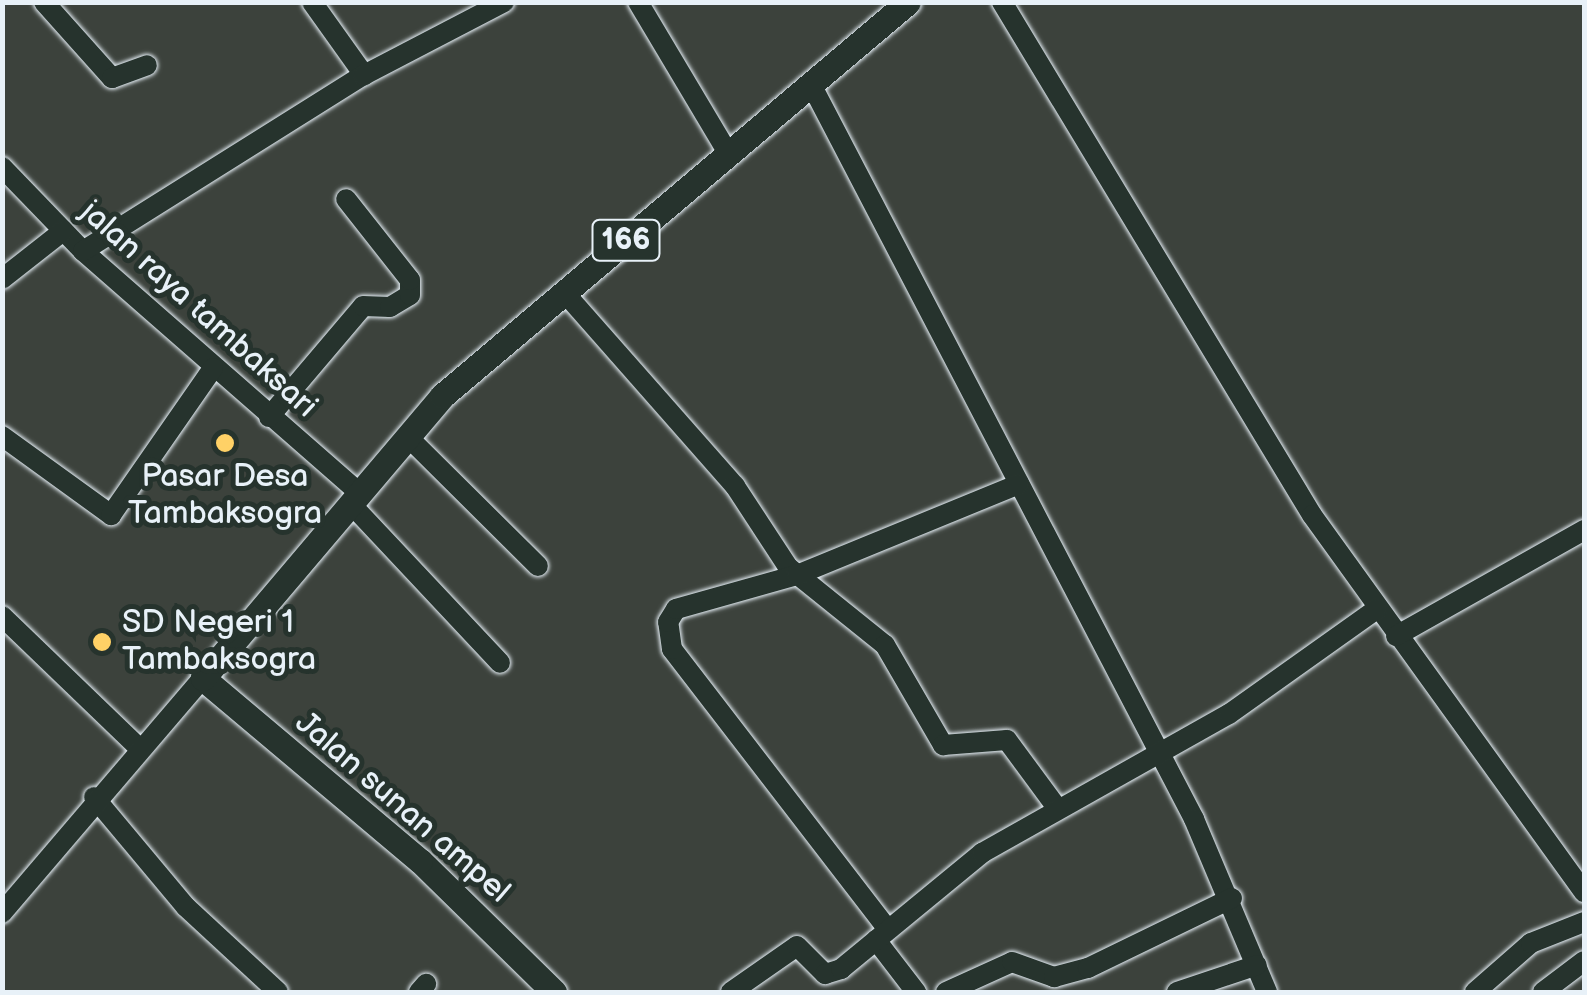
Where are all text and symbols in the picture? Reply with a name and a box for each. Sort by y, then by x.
street label: jalan raya tambaksari [72,194,324,426]
road number: 166 [591,215,661,265]
marker: Pasar Desa Tambaksogra [214,432,236,454]
place label: Pasar Desa Tambaksogra [128,459,322,534]
place label: SD Negeri 1 Tambaksogra [122,605,316,680]
marker: SD Negeri 1 Tambaksogra [91,631,113,653]
street label: Jalan sunan ampel [287,704,517,912]

